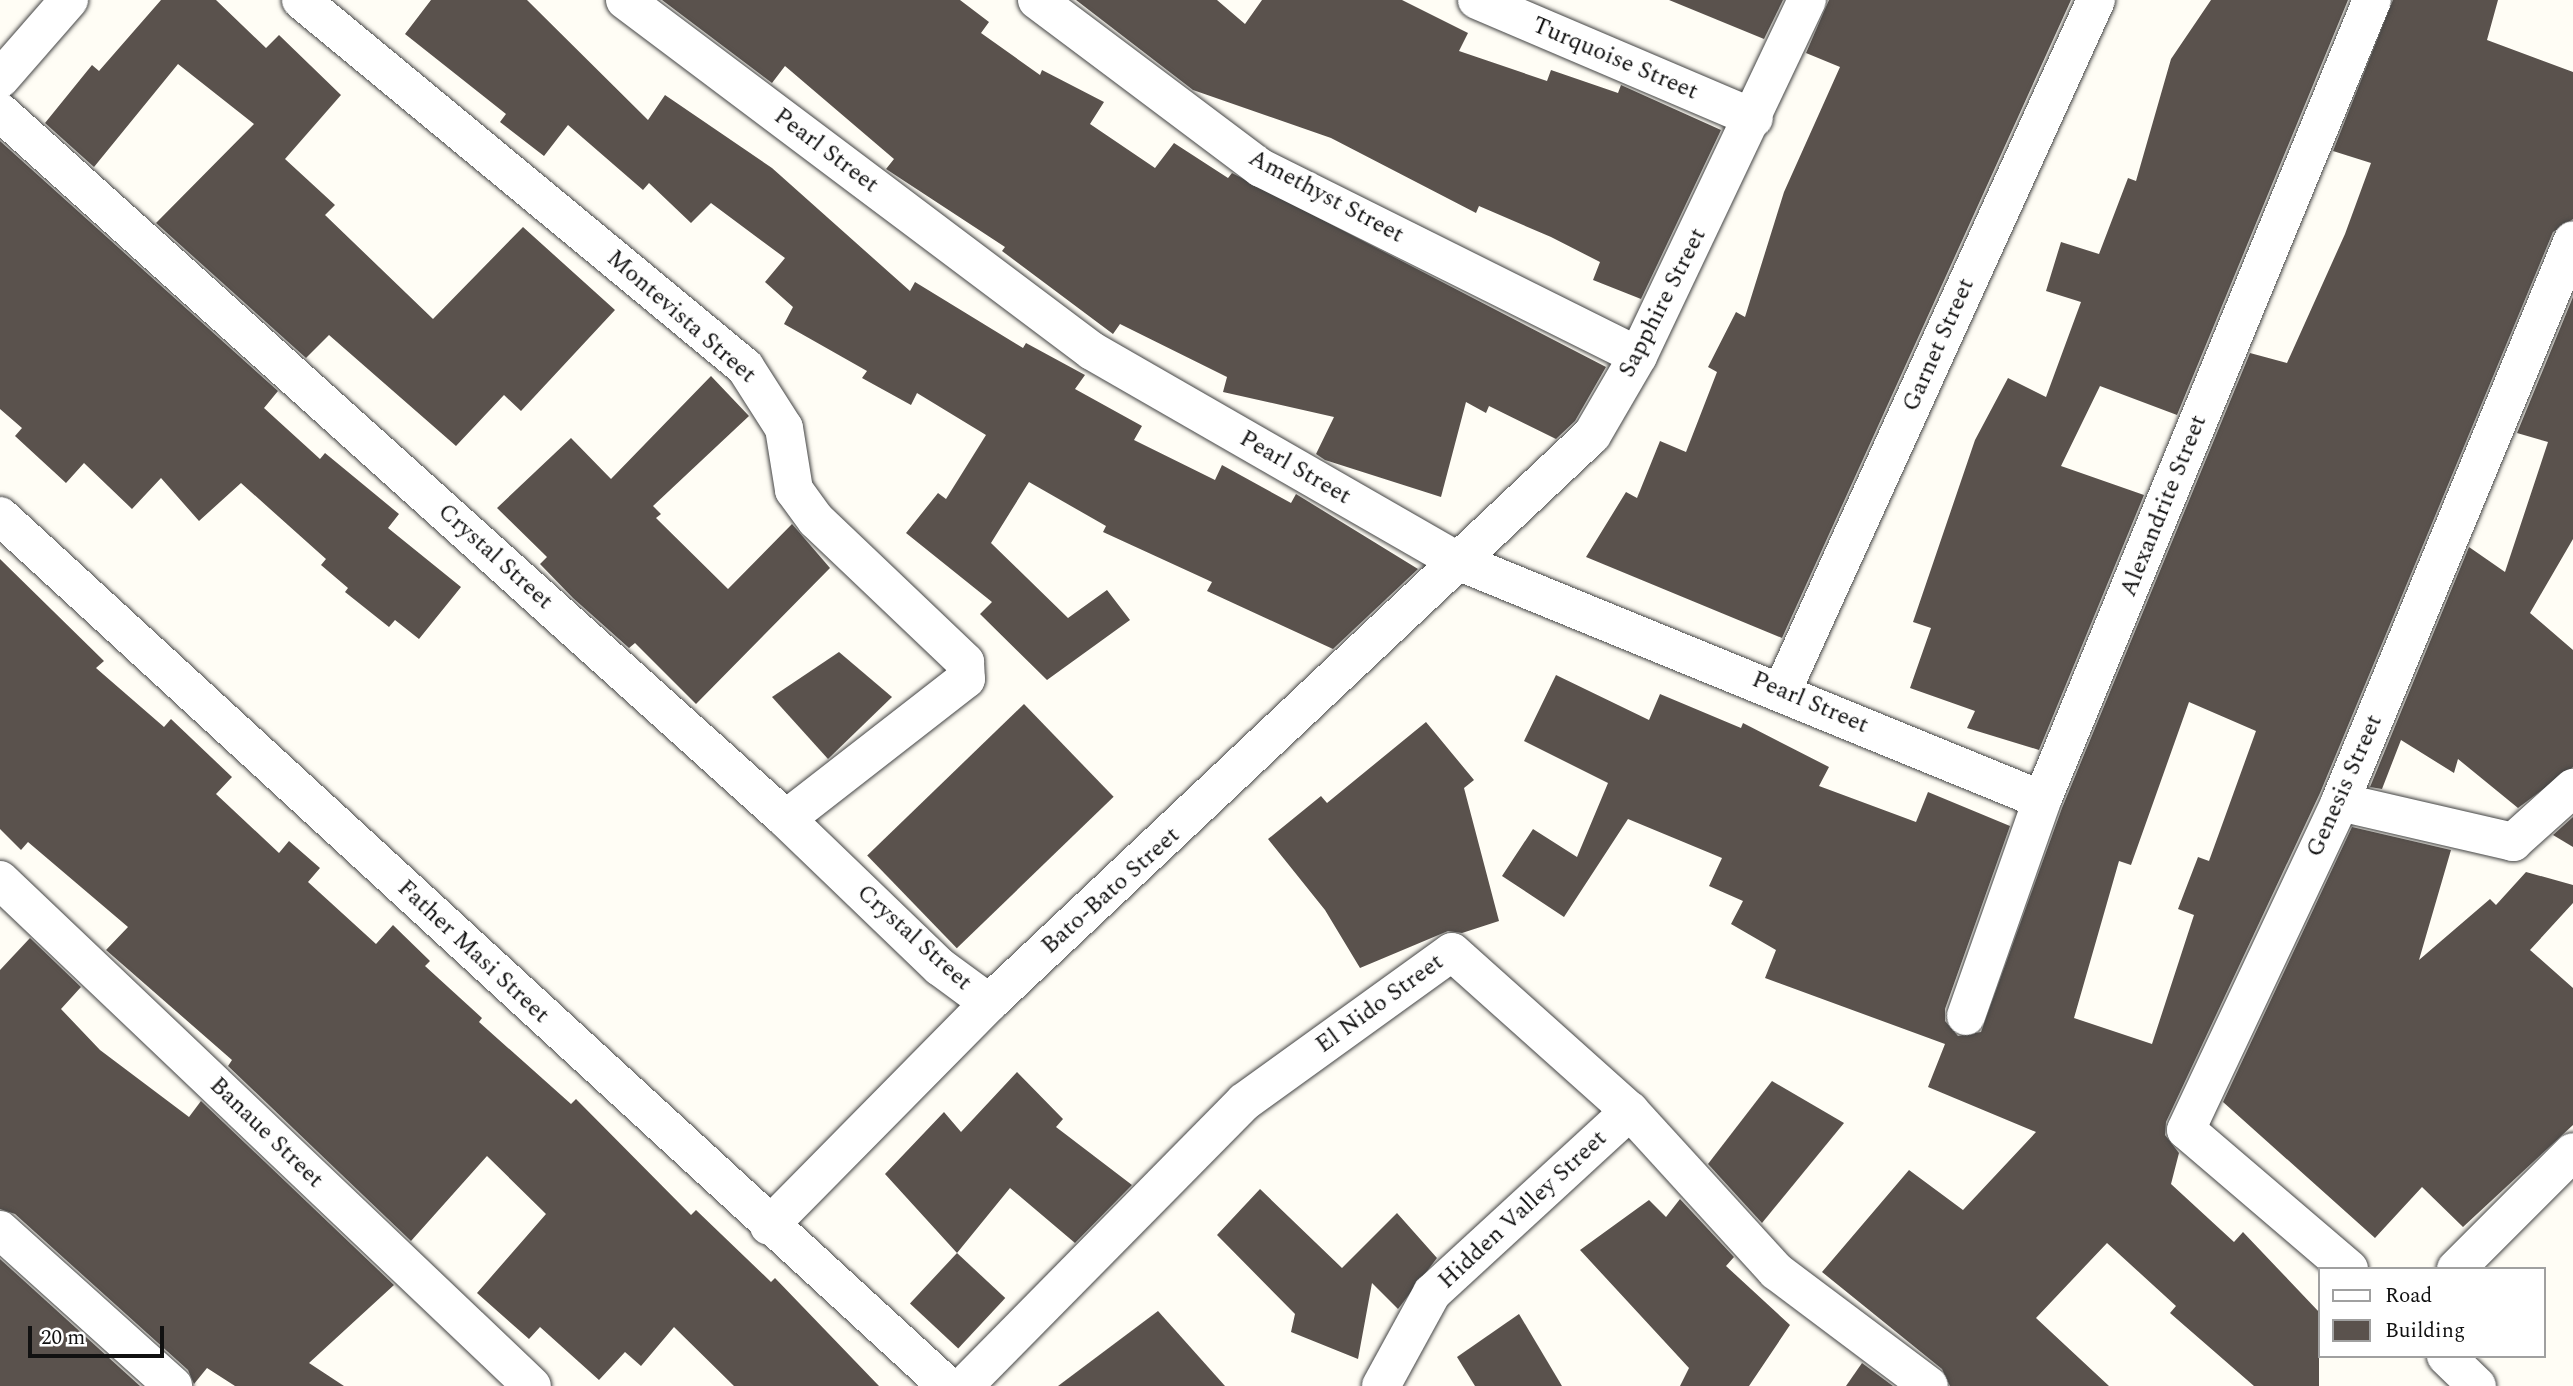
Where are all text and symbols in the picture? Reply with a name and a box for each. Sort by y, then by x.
street label: Turquoise Street [1528,11,1702,107]
street label: Pearl Street [768,102,884,200]
street label: Amethyst Street [1243,144,1409,250]
street label: Sapphire Street [1613,224,1713,382]
street label: Montevista Street [600,244,762,390]
street label: Garnet Street [1897,274,1981,416]
street label: Alexandrite Street [2114,411,2214,601]
street label: Pearl Street [1234,425,1356,511]
street label: Crystal Street [432,498,558,616]
street label: Pearl Street [1747,666,1873,740]
street label: Genesis Street [2301,710,2389,862]
street label: Bato-Bato Street [1036,821,1186,961]
street label: Father Masi Street [391,874,555,1030]
street label: Crystal Street [851,879,977,997]
street label: El Nido Street [1311,948,1449,1060]
street label: Banaue Street [203,1072,329,1194]
street label: Hidden Valley Street [1433,1125,1613,1295]
legend [2318,1267,2545,1358]
text: Road [2385,1280,2432,1312]
scale bar [32,1312,168,1356]
text: Building [2385,1315,2465,1347]
text: 20 m [41,1322,85,1354]

